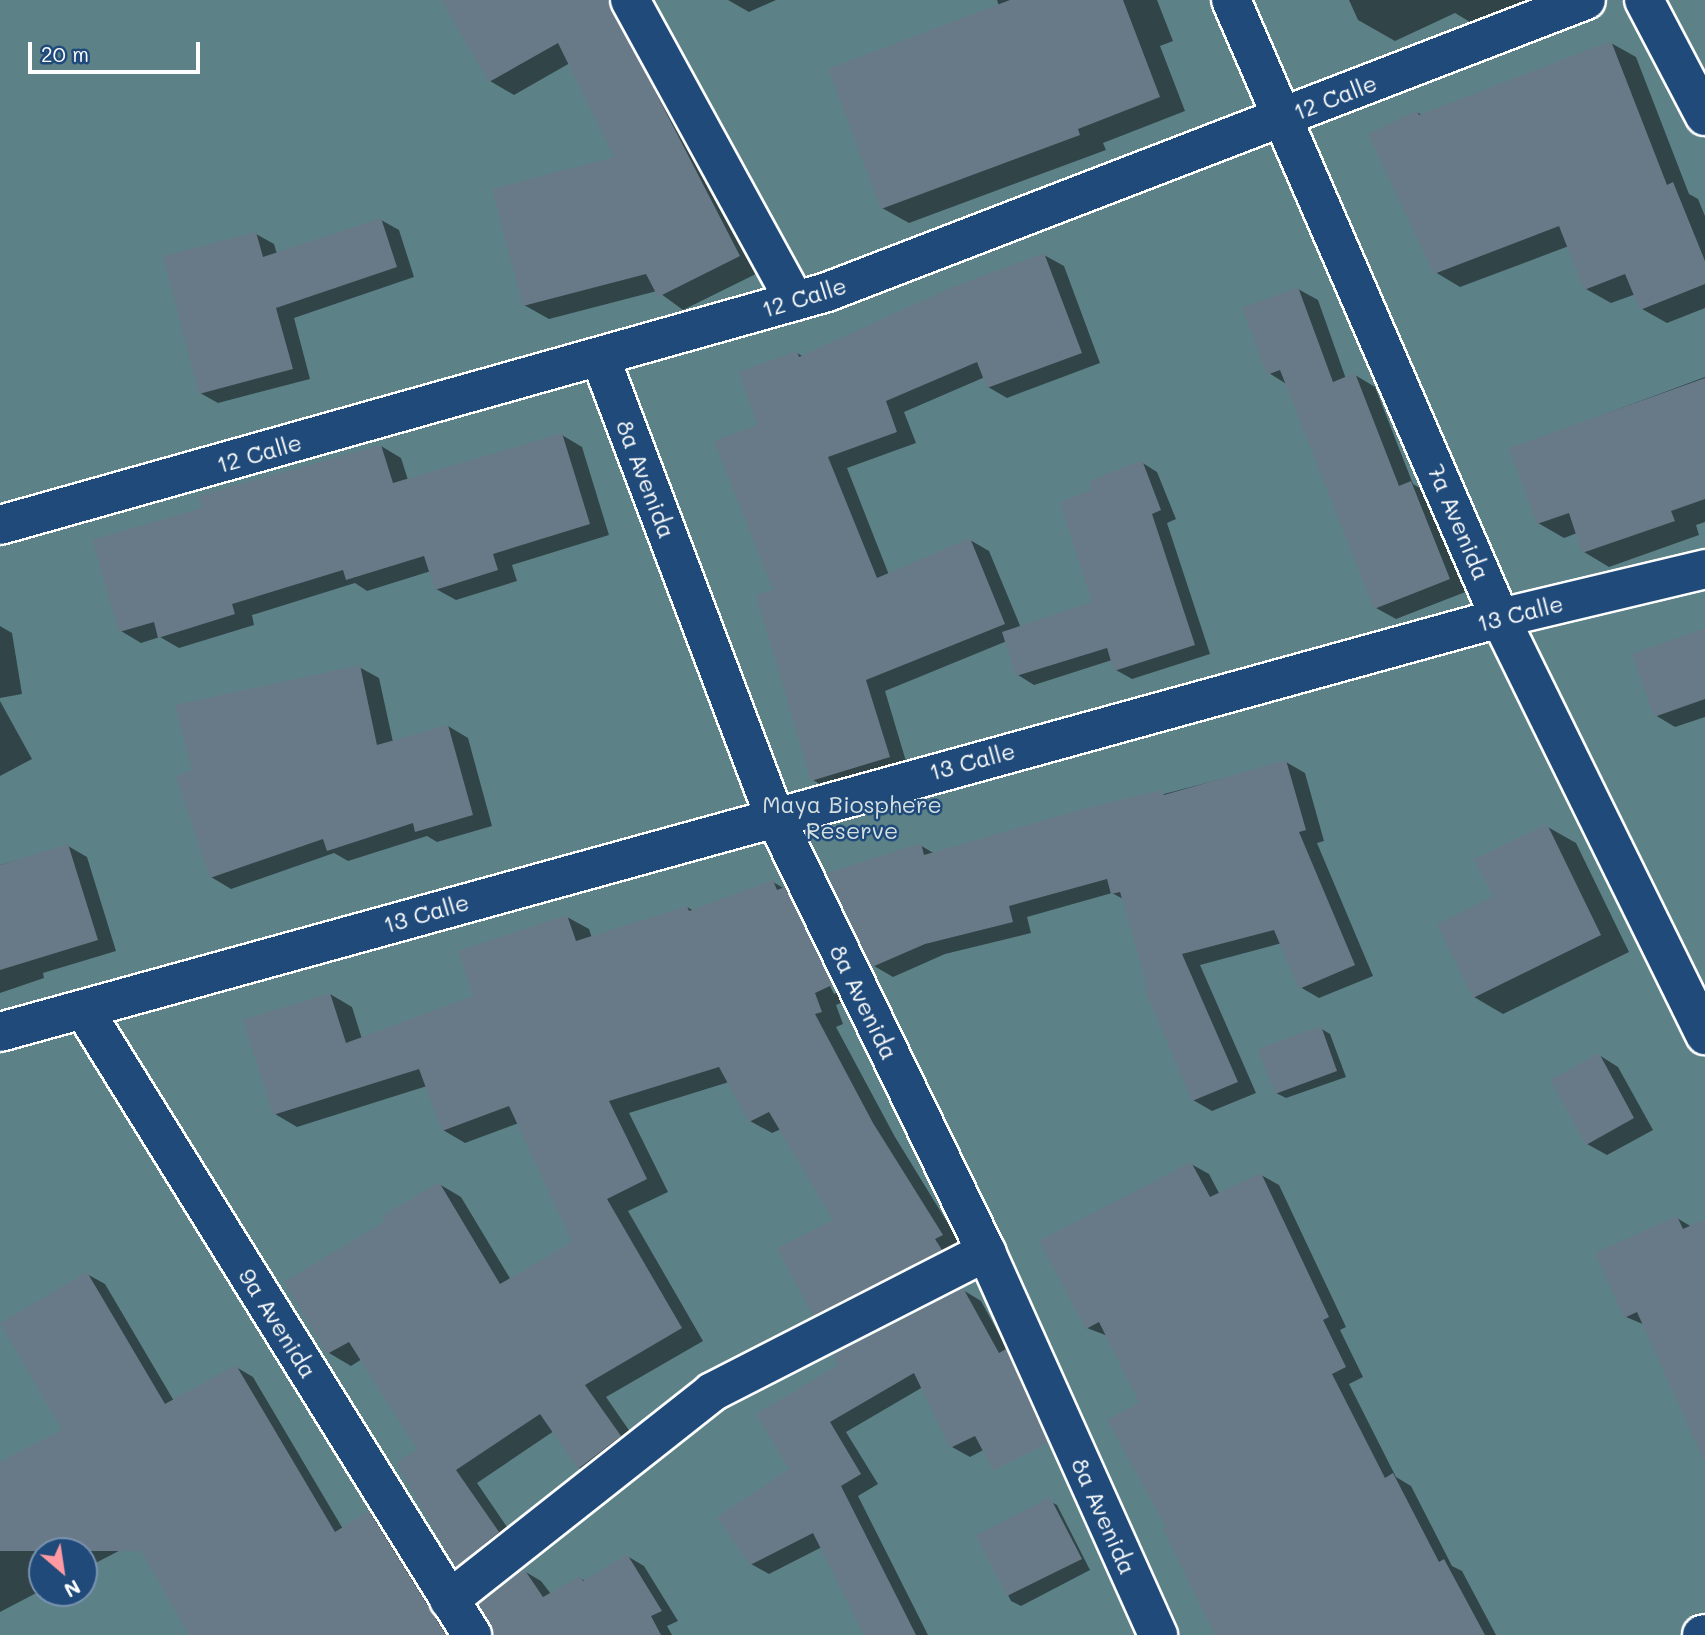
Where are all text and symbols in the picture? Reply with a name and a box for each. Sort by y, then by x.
scale bar [32,28,203,72]
text: 20 m [41,40,89,67]
street label: 12 Calle [1289,69,1381,125]
street label: 12 Calle [758,271,850,323]
street label: 8a Avenida [611,416,681,542]
street label: 12 Calle [213,428,305,478]
street label: 7a Avenida [1422,460,1496,584]
street label: 13 Calle [1474,589,1566,637]
street label: 13 Calle [926,736,1018,786]
park label: Maya Biosphere Reserve [762,790,942,844]
street label: 13 Calle [380,888,472,938]
street label: 8a Avenida [824,940,904,1064]
street label: 9a Avenida [233,1263,323,1383]
street label: 8a Avenida [1066,1454,1142,1578]
north arrow [28,1537,98,1607]
text: N [60,1575,85,1603]

